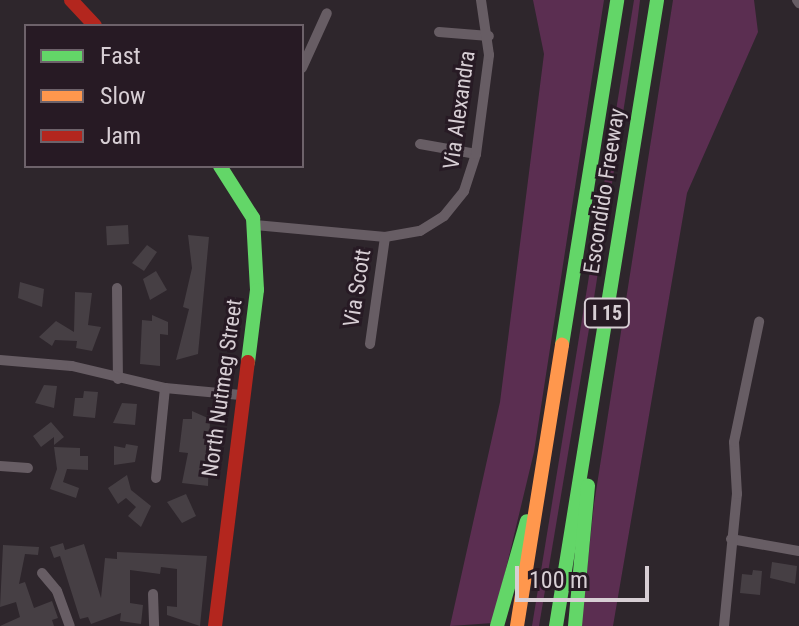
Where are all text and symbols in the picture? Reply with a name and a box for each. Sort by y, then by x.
legend [24,24,304,168]
text: Fast [100,42,141,70]
street label: Via Alexandra [438,49,480,171]
text: Slow [100,82,146,110]
street label: Escondido Freeway [578,106,630,276]
text: Jam [100,122,141,150]
street label: Via Scott [338,247,376,329]
street label: North Nutmeg Street [196,297,248,479]
road number: I 15 [583,297,631,329]
scale bar [519,550,653,600]
text: 100 m [529,566,588,594]

